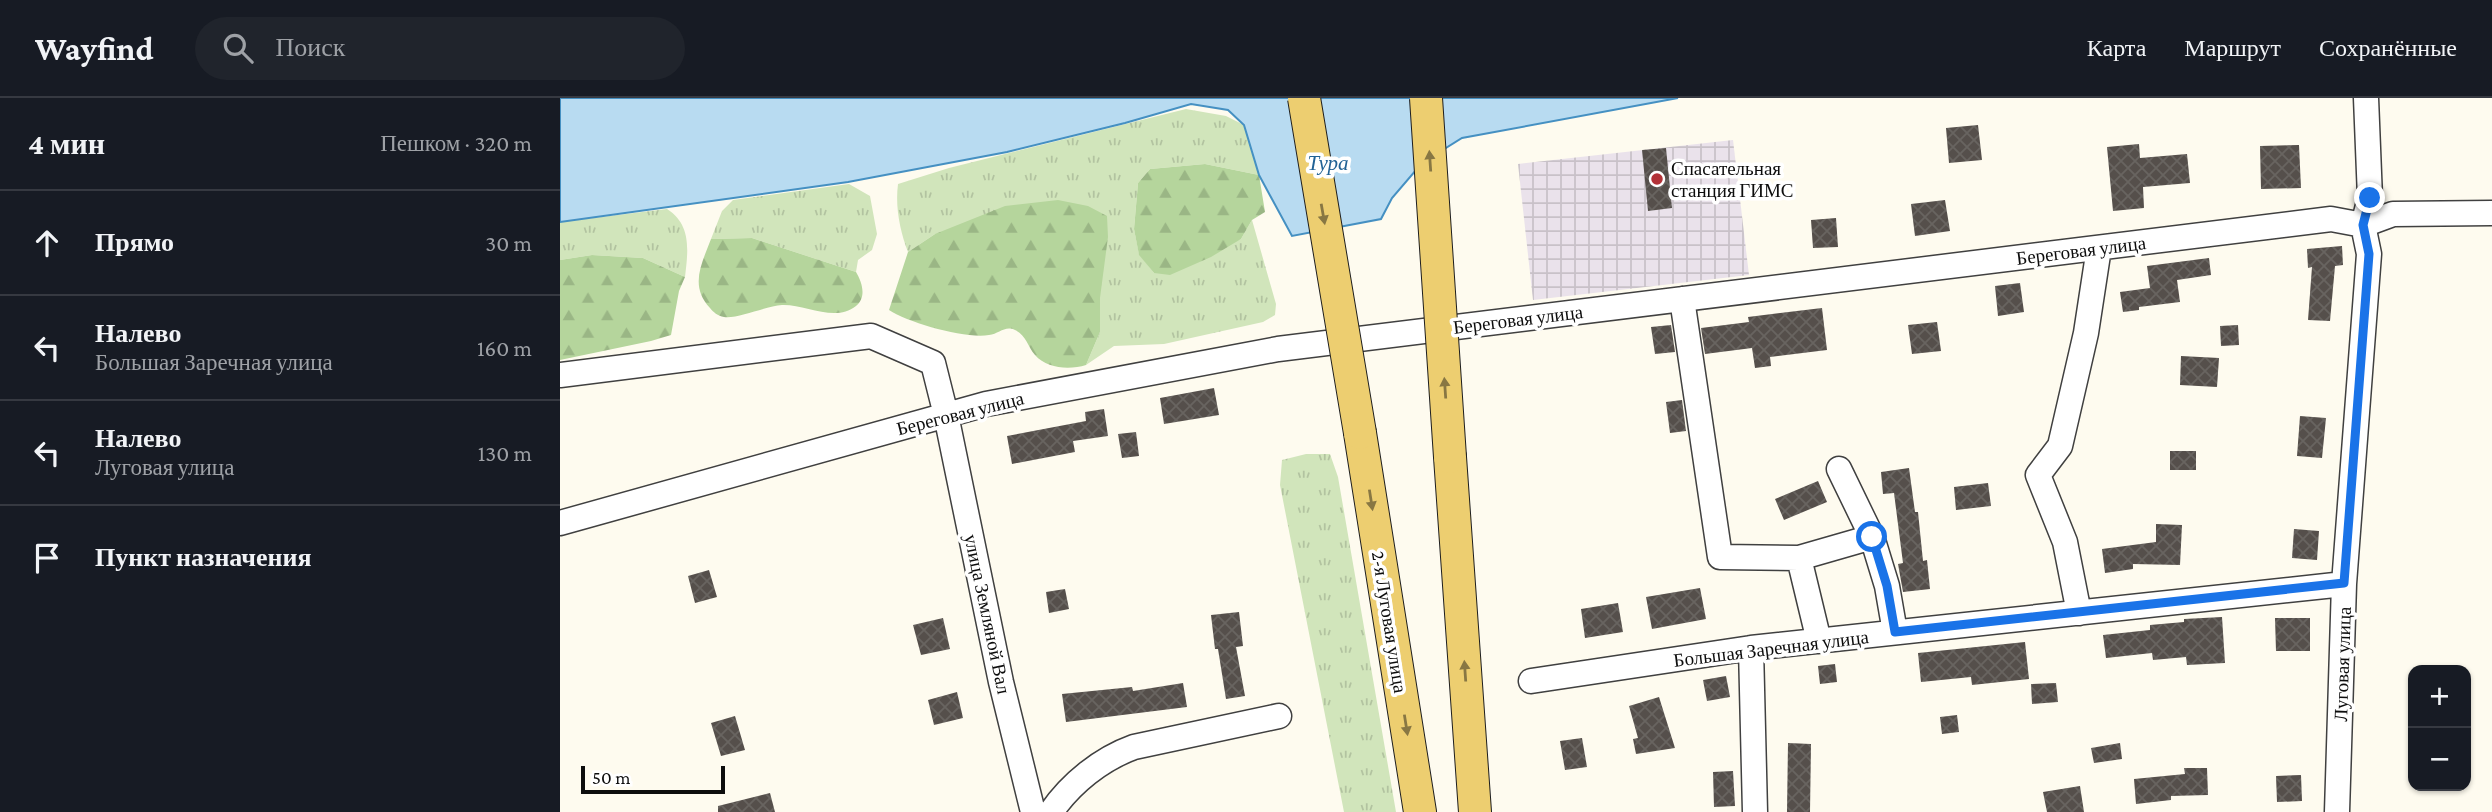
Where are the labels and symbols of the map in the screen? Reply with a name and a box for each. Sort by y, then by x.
one-way arrow [1424,150,1435,172]
water label: Тура [1307,151,1349,175]
place label: Спасательная станция ГИМС [1671,158,1793,201]
marker: Спасательная станция ГИМС [1649,171,1665,187]
route end [2354,182,2385,213]
one-way arrow [1318,203,1329,225]
street label: Береговая улица [2015,232,2148,269]
street label: Береговая улица [1452,301,1585,338]
one-way arrow [1439,377,1450,399]
street label: Береговая улица [894,387,1027,439]
one-way arrow [1366,489,1377,511]
route start [1856,521,1887,552]
street label: улица Земляной Вал [960,532,1015,696]
street label: 2-я Луговая улица [1368,550,1411,695]
street label: Луговая улица [2330,606,2355,722]
street label: Большая Заречная улица [1672,626,1870,671]
one-way arrow [1459,659,1470,681]
one-way arrow [1401,714,1412,736]
scale bar [581,763,724,795]

